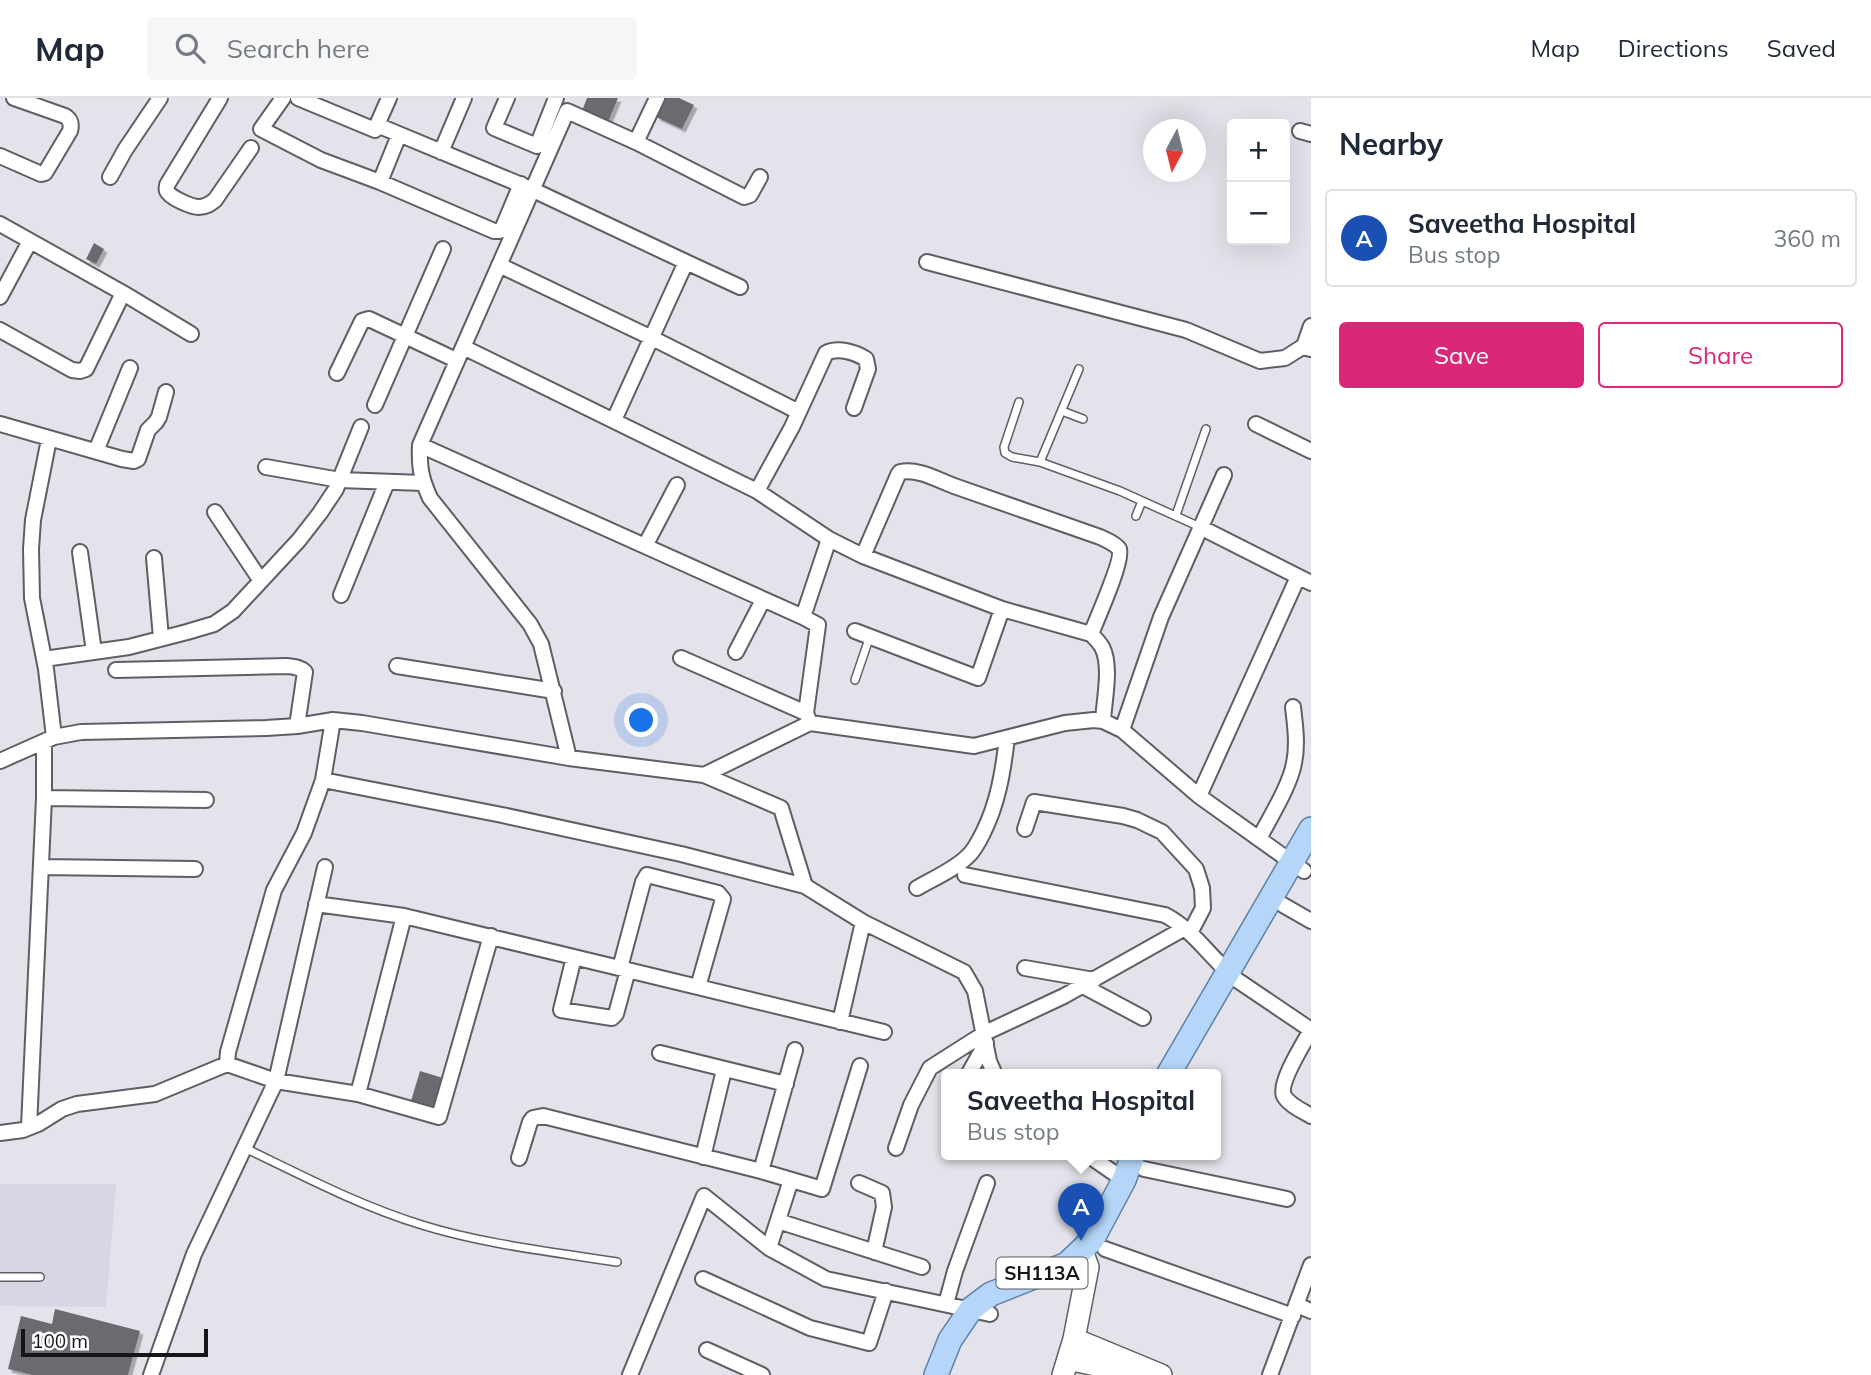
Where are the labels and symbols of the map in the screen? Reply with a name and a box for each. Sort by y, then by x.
north arrow [1143,119,1206,182]
your location [624,703,658,737]
pin: A [1058,1183,1104,1241]
road number: SH113A [996,1258,1088,1288]
scale bar [21,1326,208,1358]

